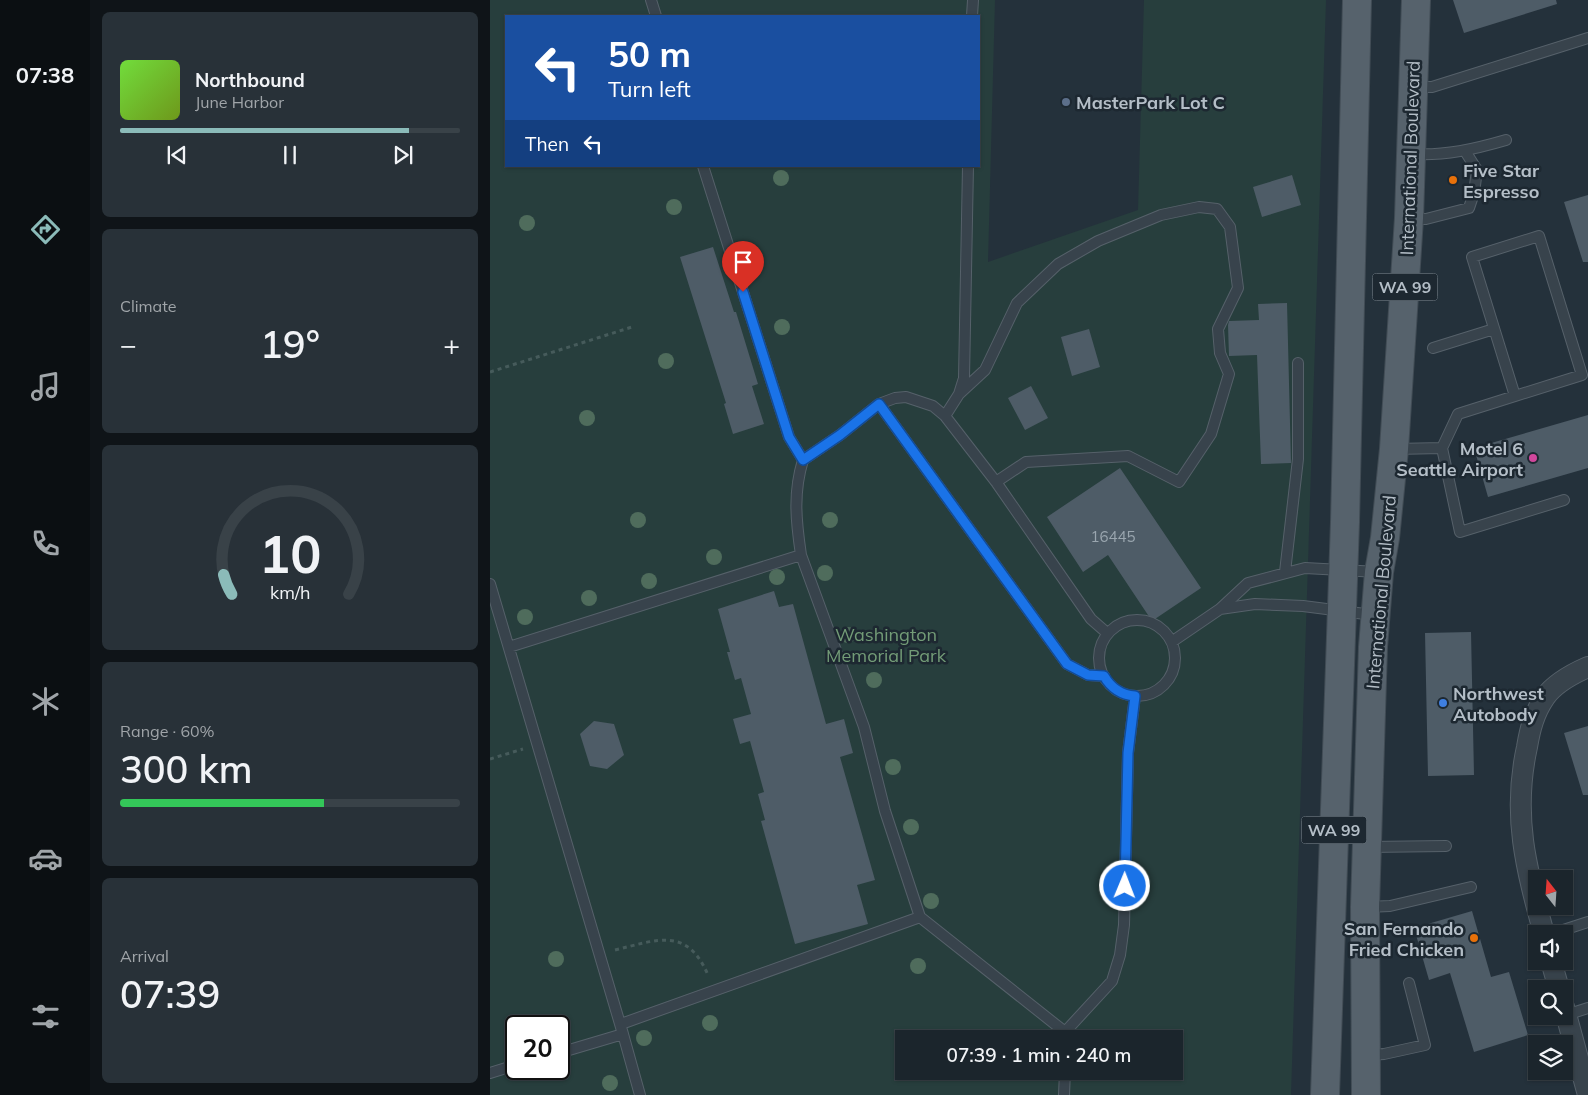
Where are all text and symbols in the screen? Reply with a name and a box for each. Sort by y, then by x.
text: 50 m [608,32,691,76]
icon: left [525,35,590,100]
street label: International Boulevard [1395,60,1425,256]
text: 07:38 [16,61,74,89]
text: Northbound [195,68,305,92]
text: Turn left [608,75,691,103]
place label: MasterPark Lot C [1076,91,1225,114]
text: June Harbor [195,92,284,112]
marker: MasterPark Lot C [1060,96,1072,108]
icon: left [579,130,607,158]
text: Then [525,132,569,156]
icon: previous [163,141,191,169]
icon: pause [276,141,304,169]
icon: next [389,141,417,169]
place label: Five Star Espresso [1463,159,1540,203]
marker: Five Star Espresso [1447,174,1459,186]
icon: directions [28,212,63,247]
pin [722,241,764,292]
icon: arrive [729,248,757,276]
road number: WA 99 [1372,274,1438,300]
text: Climate [120,296,176,316]
text: 19° [260,320,320,368]
text: − [120,327,137,362]
text: + [443,327,460,362]
icon: music [28,369,63,404]
place label: Motel 6 Seattle Airport [1396,437,1523,481]
marker: Motel 6 Seattle Airport [1527,452,1539,464]
street label: International Boulevard [1361,494,1401,690]
text: 10 [259,521,321,586]
icon: phone [28,526,63,561]
house number: 16445 [1090,527,1136,546]
text: km/h [270,581,310,603]
park label: Washington Memorial Park [826,623,947,667]
place label: Northwest Autobody [1453,682,1544,726]
icon: climate [28,684,63,719]
marker: Northwest Autobody [1437,697,1449,709]
text: Range · 60% [120,721,215,741]
text: 300 km [120,745,253,793]
road number: WA 99 [1302,816,1366,844]
icon: car [28,841,63,876]
position arrow [1098,859,1150,911]
north arrow [1528,870,1572,915]
map controls [1528,870,1573,1080]
place label: San Fernando Fried Chicken [1344,917,1464,961]
button: sound [1528,925,1573,970]
marker: San Fernando Fried Chicken [1468,932,1480,944]
text: Arrival [120,946,169,966]
text: 07:39 [120,970,220,1018]
button: search [1528,980,1573,1025]
icon: filters [28,999,63,1034]
speed limit sign: 20 [505,1015,570,1080]
button: layers [1528,1035,1573,1080]
text: 07:39 · 1 min · 240 m [946,1043,1132,1067]

